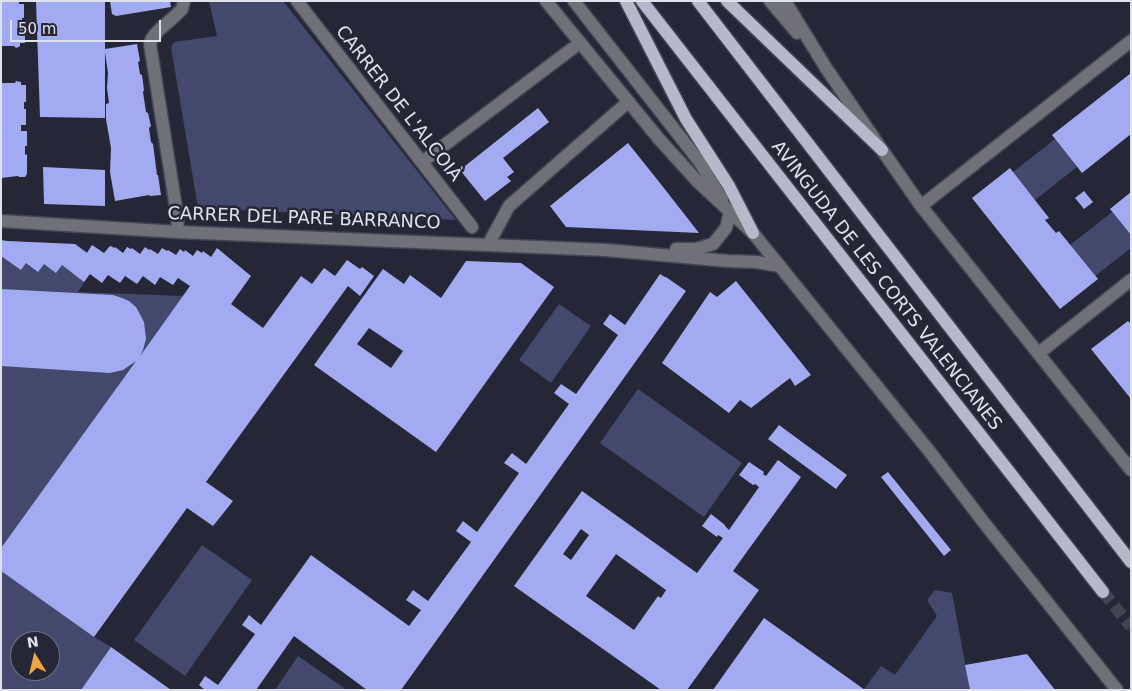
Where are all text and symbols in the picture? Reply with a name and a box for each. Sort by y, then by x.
scale bar [12,10,164,42]
text: 50 m [18,20,56,38]
street label: CARRER DE L'ALCOIÀ [330,22,466,186]
street label: AVINGUDA DE LES CORTS VALENCIANES [766,137,1006,435]
street label: CARRER DEL PARE BARRANCO [167,203,441,235]
north arrow [10,631,60,681]
text: N [26,633,40,651]

